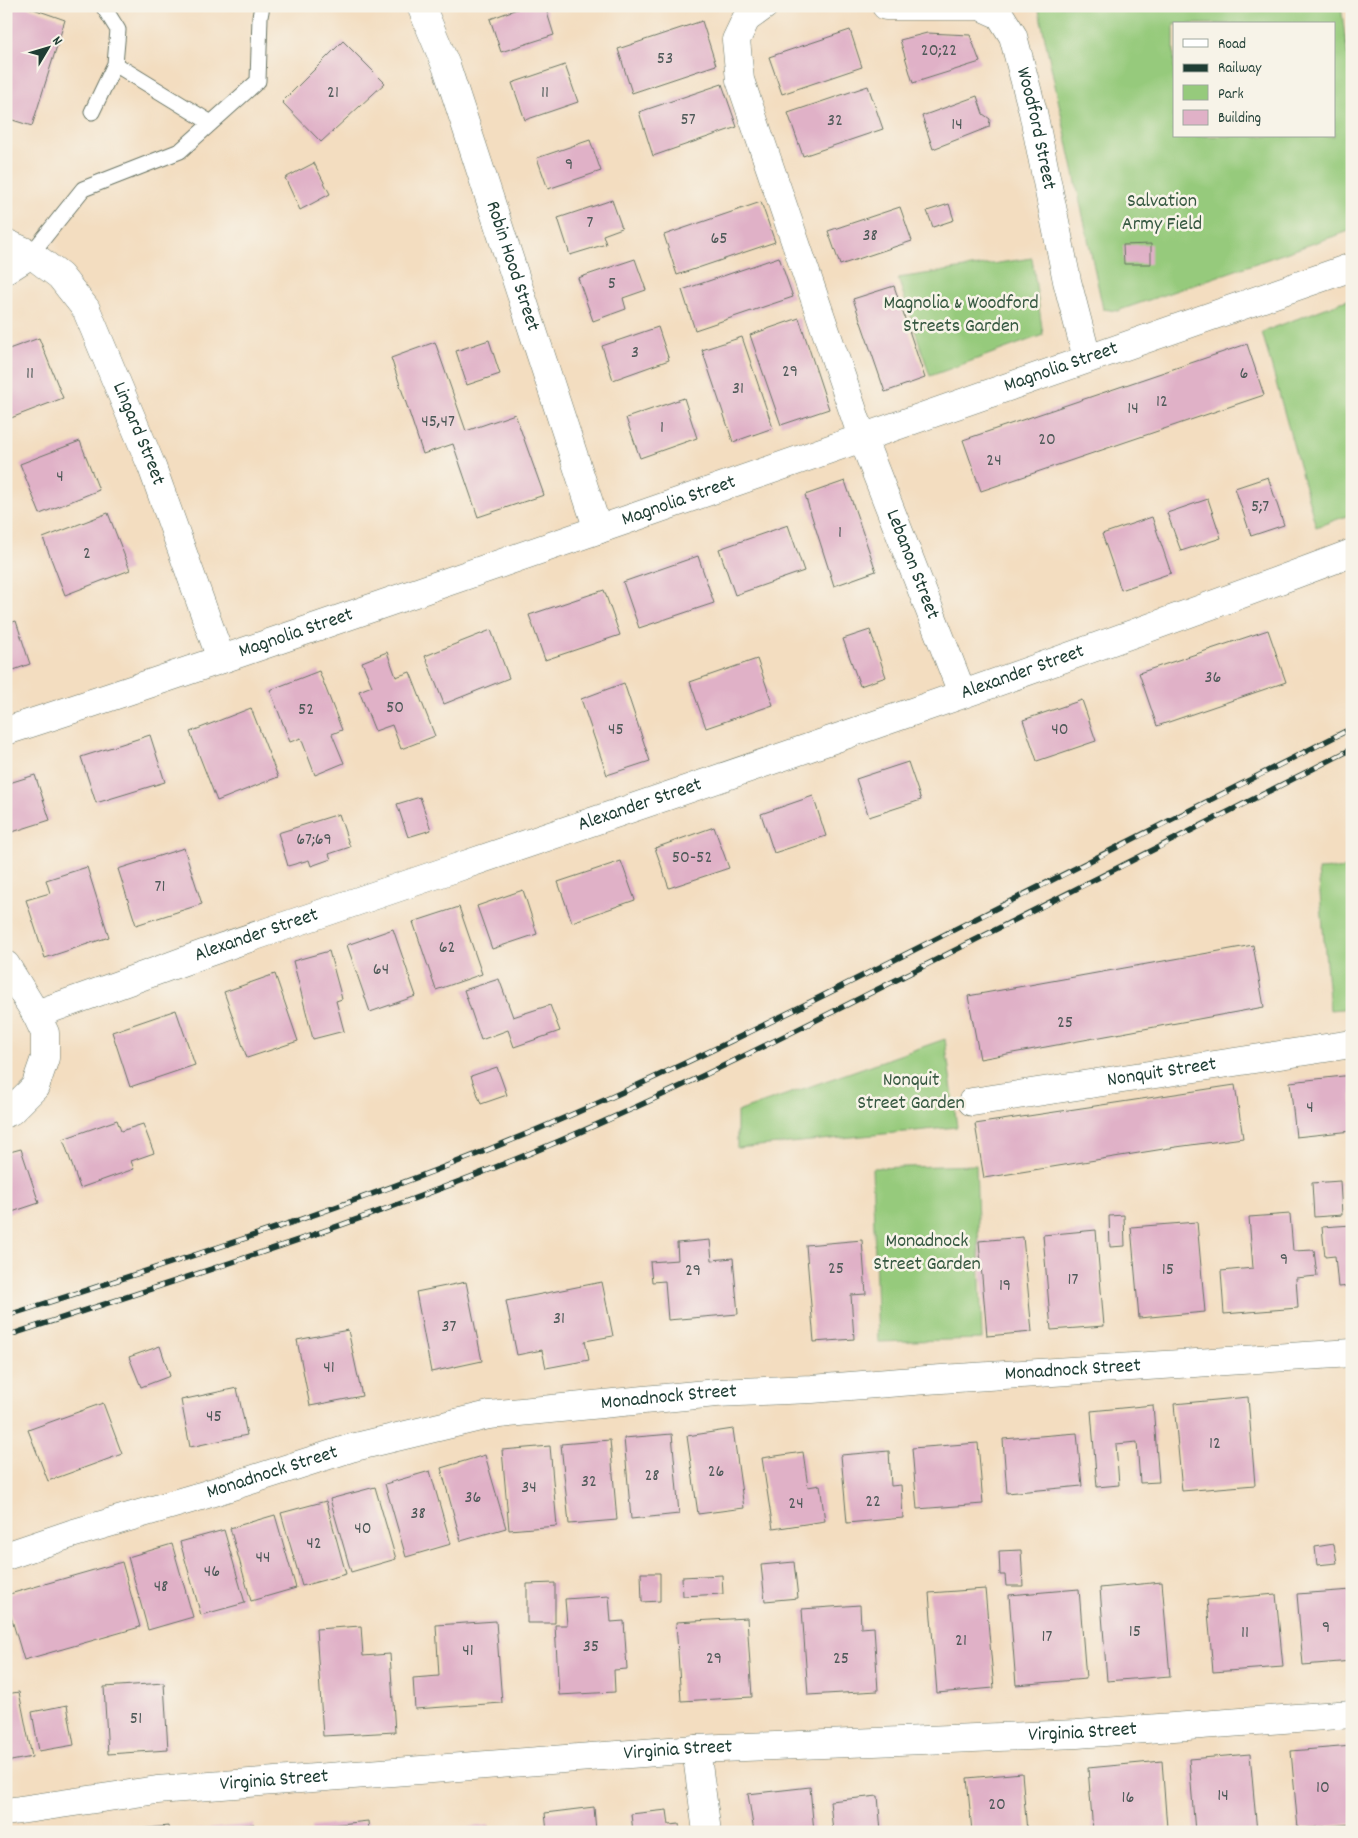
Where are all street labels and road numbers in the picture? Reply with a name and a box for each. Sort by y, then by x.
street label: Woodford Street [1008,64,1062,192]
street label: Robin Hood Street [477,198,546,335]
street label: Magnolia Street [1000,335,1122,401]
street label: Lingard Street [104,378,172,489]
street label: Magnolia Street [618,469,740,534]
street label: Lebanon Street [878,506,946,624]
street label: Magnolia Street [235,601,357,666]
street label: Alexander Street [957,638,1088,708]
street label: Alexander Street [574,771,706,840]
street label: Alexander Street [191,901,322,970]
street label: Nonquit Street [1105,1051,1218,1095]
street label: Monadnock Street [1004,1352,1142,1389]
street label: Monadnock Street [600,1378,737,1418]
street label: Monadnock Street [203,1439,342,1507]
street label: Virginia Street [1028,1716,1138,1750]
street label: Virginia Street [623,1734,733,1768]
street label: Virginia Street [219,1763,329,1799]

